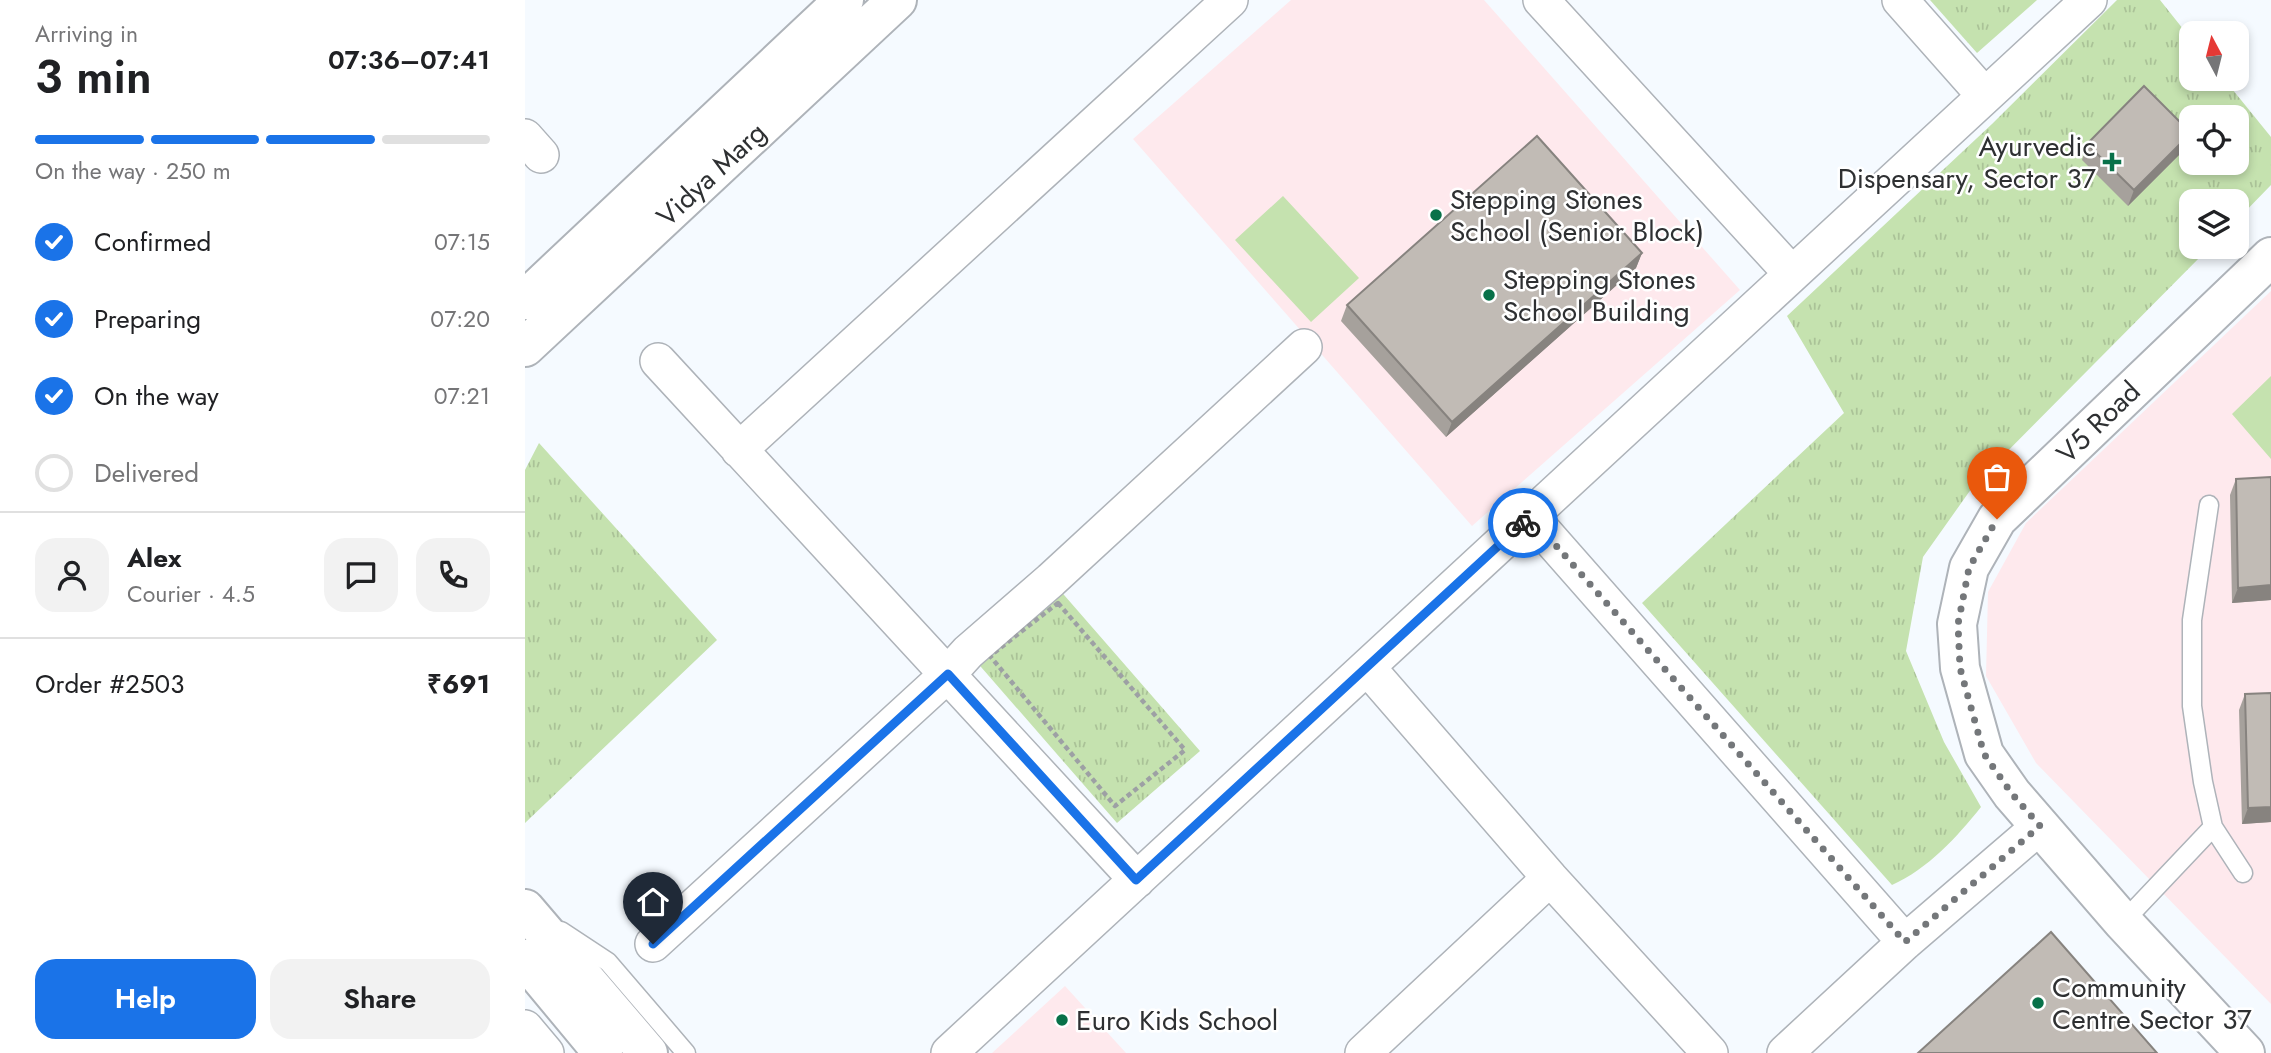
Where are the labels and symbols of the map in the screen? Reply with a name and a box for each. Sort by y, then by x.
north arrow [2179,21,2249,91]
street label: Vidya Marg [647,113,775,236]
place label: Ayurvedic Dispensary, Sector 37 [1838,126,2096,199]
marker: Ayurvedic Dispensary, Sector 37 [2102,152,2122,172]
place label: Stepping Stones School (Senior Block) [1450,179,1704,252]
marker: Stepping Stones School (Senior Block) [1428,207,1444,223]
place label: Stepping Stones School Building [1503,259,1696,332]
marker: Stepping Stones School Building [1481,287,1497,303]
street label: V5 Road [2047,372,2150,473]
pin [1967,447,2027,519]
courier [1488,488,1558,558]
pin [623,872,683,944]
place label: Community Centre Sector 37 [2052,967,2252,1040]
marker: Community Centre Sector 37 [2030,995,2046,1011]
place label: Euro Kids School [1076,1000,1278,1041]
marker: Euro Kids School [1054,1012,1070,1028]

